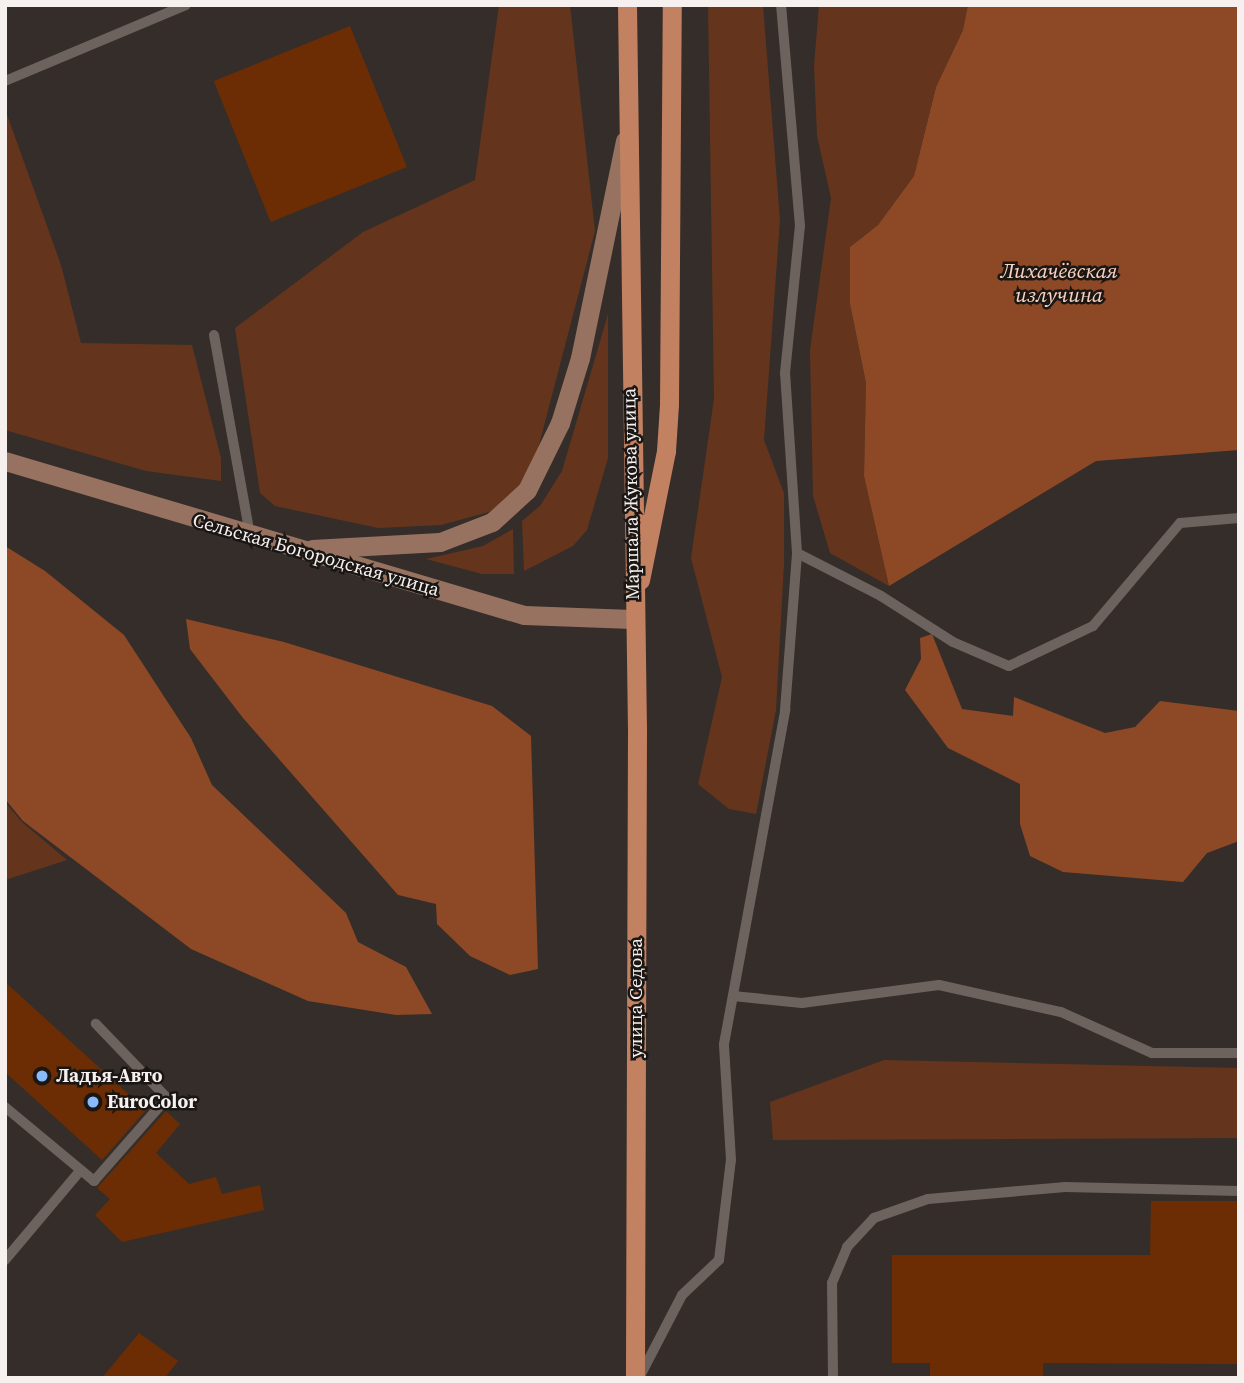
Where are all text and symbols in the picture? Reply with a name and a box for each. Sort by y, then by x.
water label: Лихачёвская излучина [1001,258,1117,308]
street label: Маршала Жукова улица [618,388,644,600]
street label: Сельская Богородская улица [190,509,442,601]
street label: улица Седова [625,938,647,1058]
place label: Ладья-Авто [56,1065,163,1087]
marker: Ладья-Авто [34,1068,50,1084]
place label: EuroColor [107,1091,197,1113]
marker: EuroColor [85,1094,101,1110]

